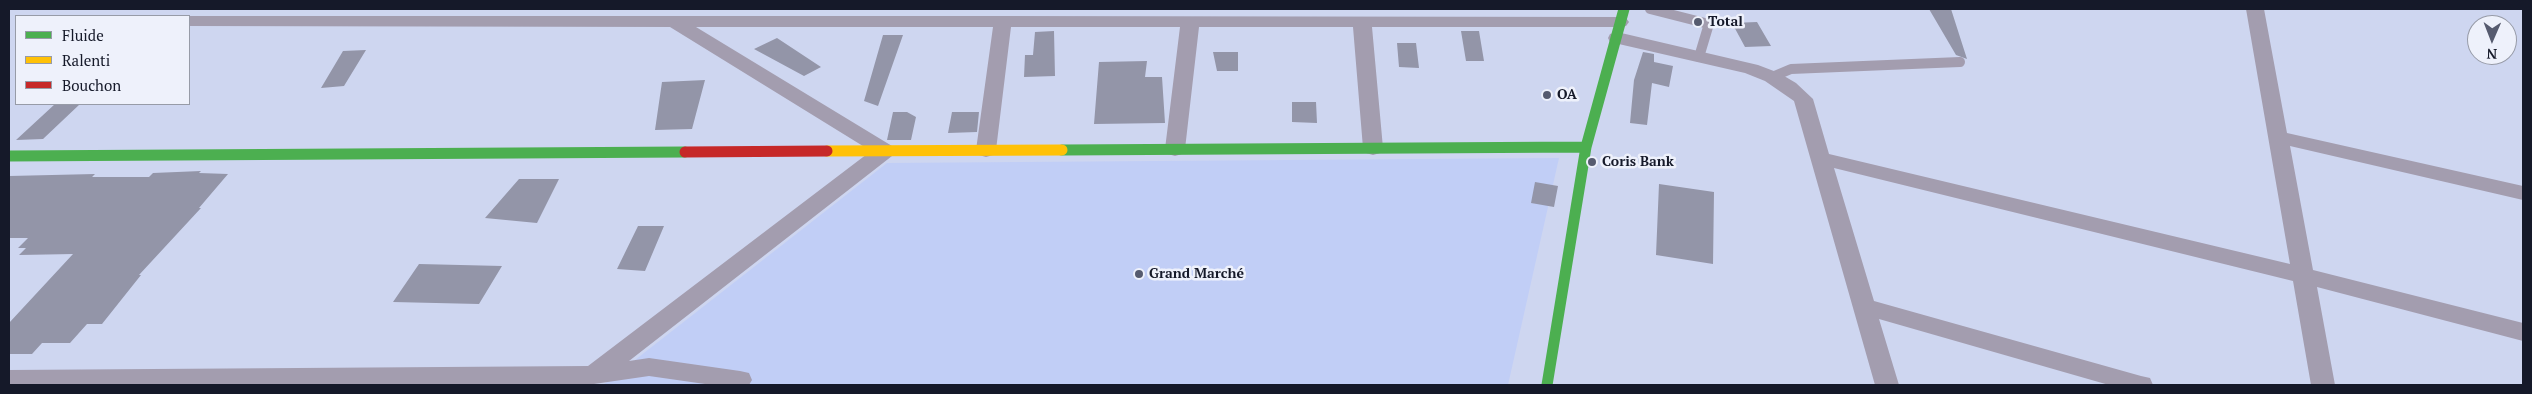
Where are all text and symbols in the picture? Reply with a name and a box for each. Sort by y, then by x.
place label: Total [1708,14,1743,30]
legend [15,15,190,105]
north arrow [2467,15,2517,65]
marker: Total [1692,16,1704,28]
text: Fluide [62,25,104,45]
text: N [2486,45,2497,64]
text: Ralenti [62,50,110,70]
text: Bouchon [62,75,121,95]
place label: OA [1557,87,1577,103]
marker: OA [1541,89,1553,101]
place label: Coris Bank [1602,154,1674,170]
marker: Coris Bank [1586,156,1598,168]
place label: Grand Marché [1149,266,1244,282]
marker: Grand Marché [1133,268,1145,280]

